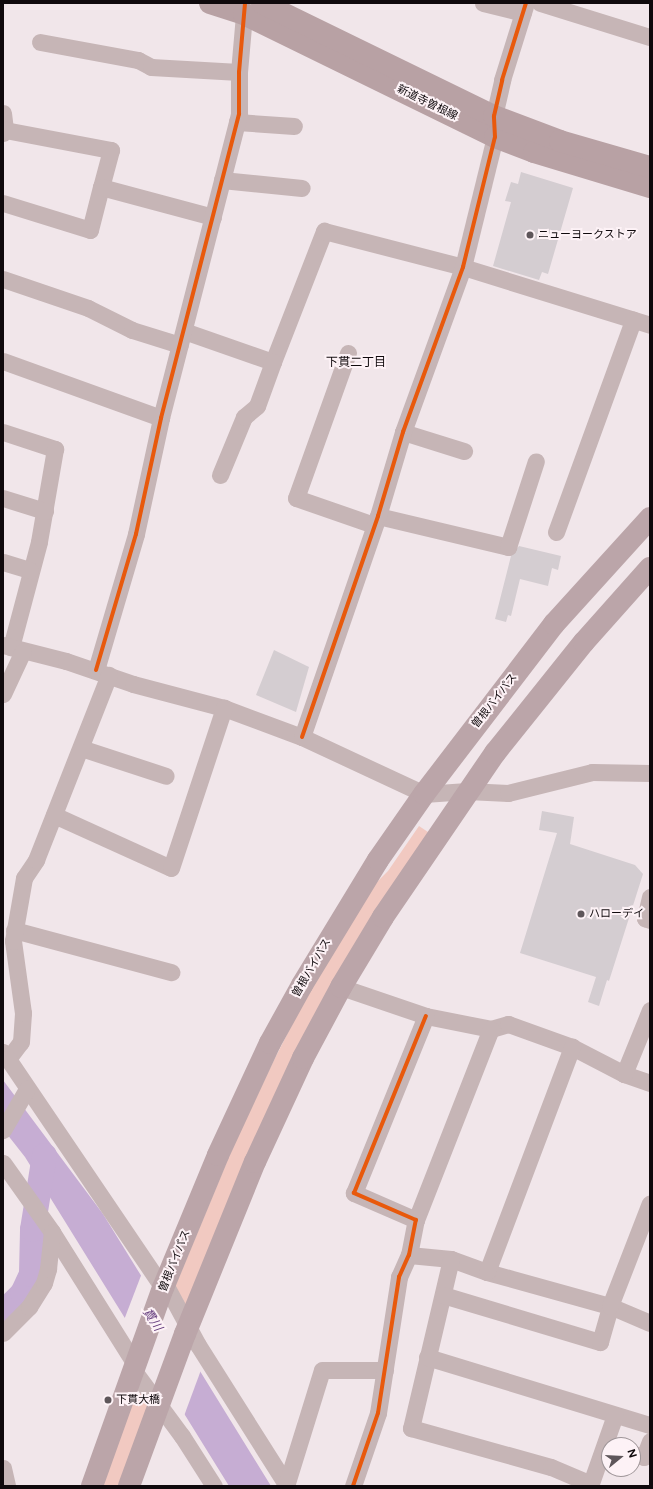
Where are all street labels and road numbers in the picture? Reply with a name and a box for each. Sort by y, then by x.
street label: 新道寺曽根線 [394,83,460,123]
street label: 曽根バイパス [469,671,521,731]
street label: 曽根バイパス [290,936,334,1000]
street label: 曽根バイパス [157,1228,193,1294]

